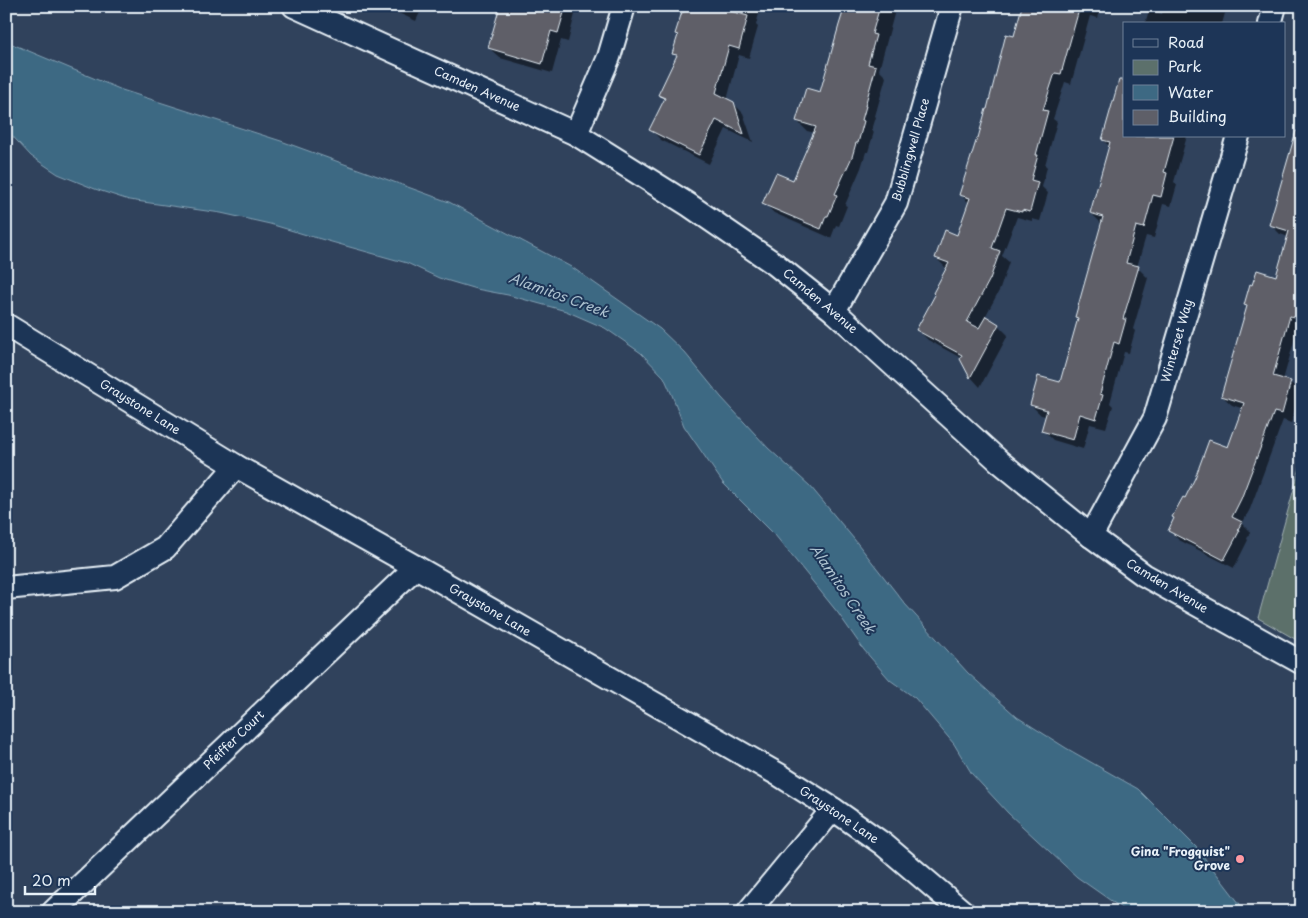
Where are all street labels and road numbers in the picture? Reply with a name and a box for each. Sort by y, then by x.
street label: Camden Avenue [431,61,524,115]
street label: Bubblingwell Place [887,96,933,204]
street label: Camden Avenue [779,264,862,337]
street label: Winterset Way [1155,297,1197,385]
street label: Graystone Lane [97,374,185,438]
street label: Camden Avenue [1123,554,1212,617]
street label: Graystone Lane [446,578,535,640]
street label: Pfeiffer Court [199,705,268,773]
street label: Graystone Lane [796,781,883,848]

